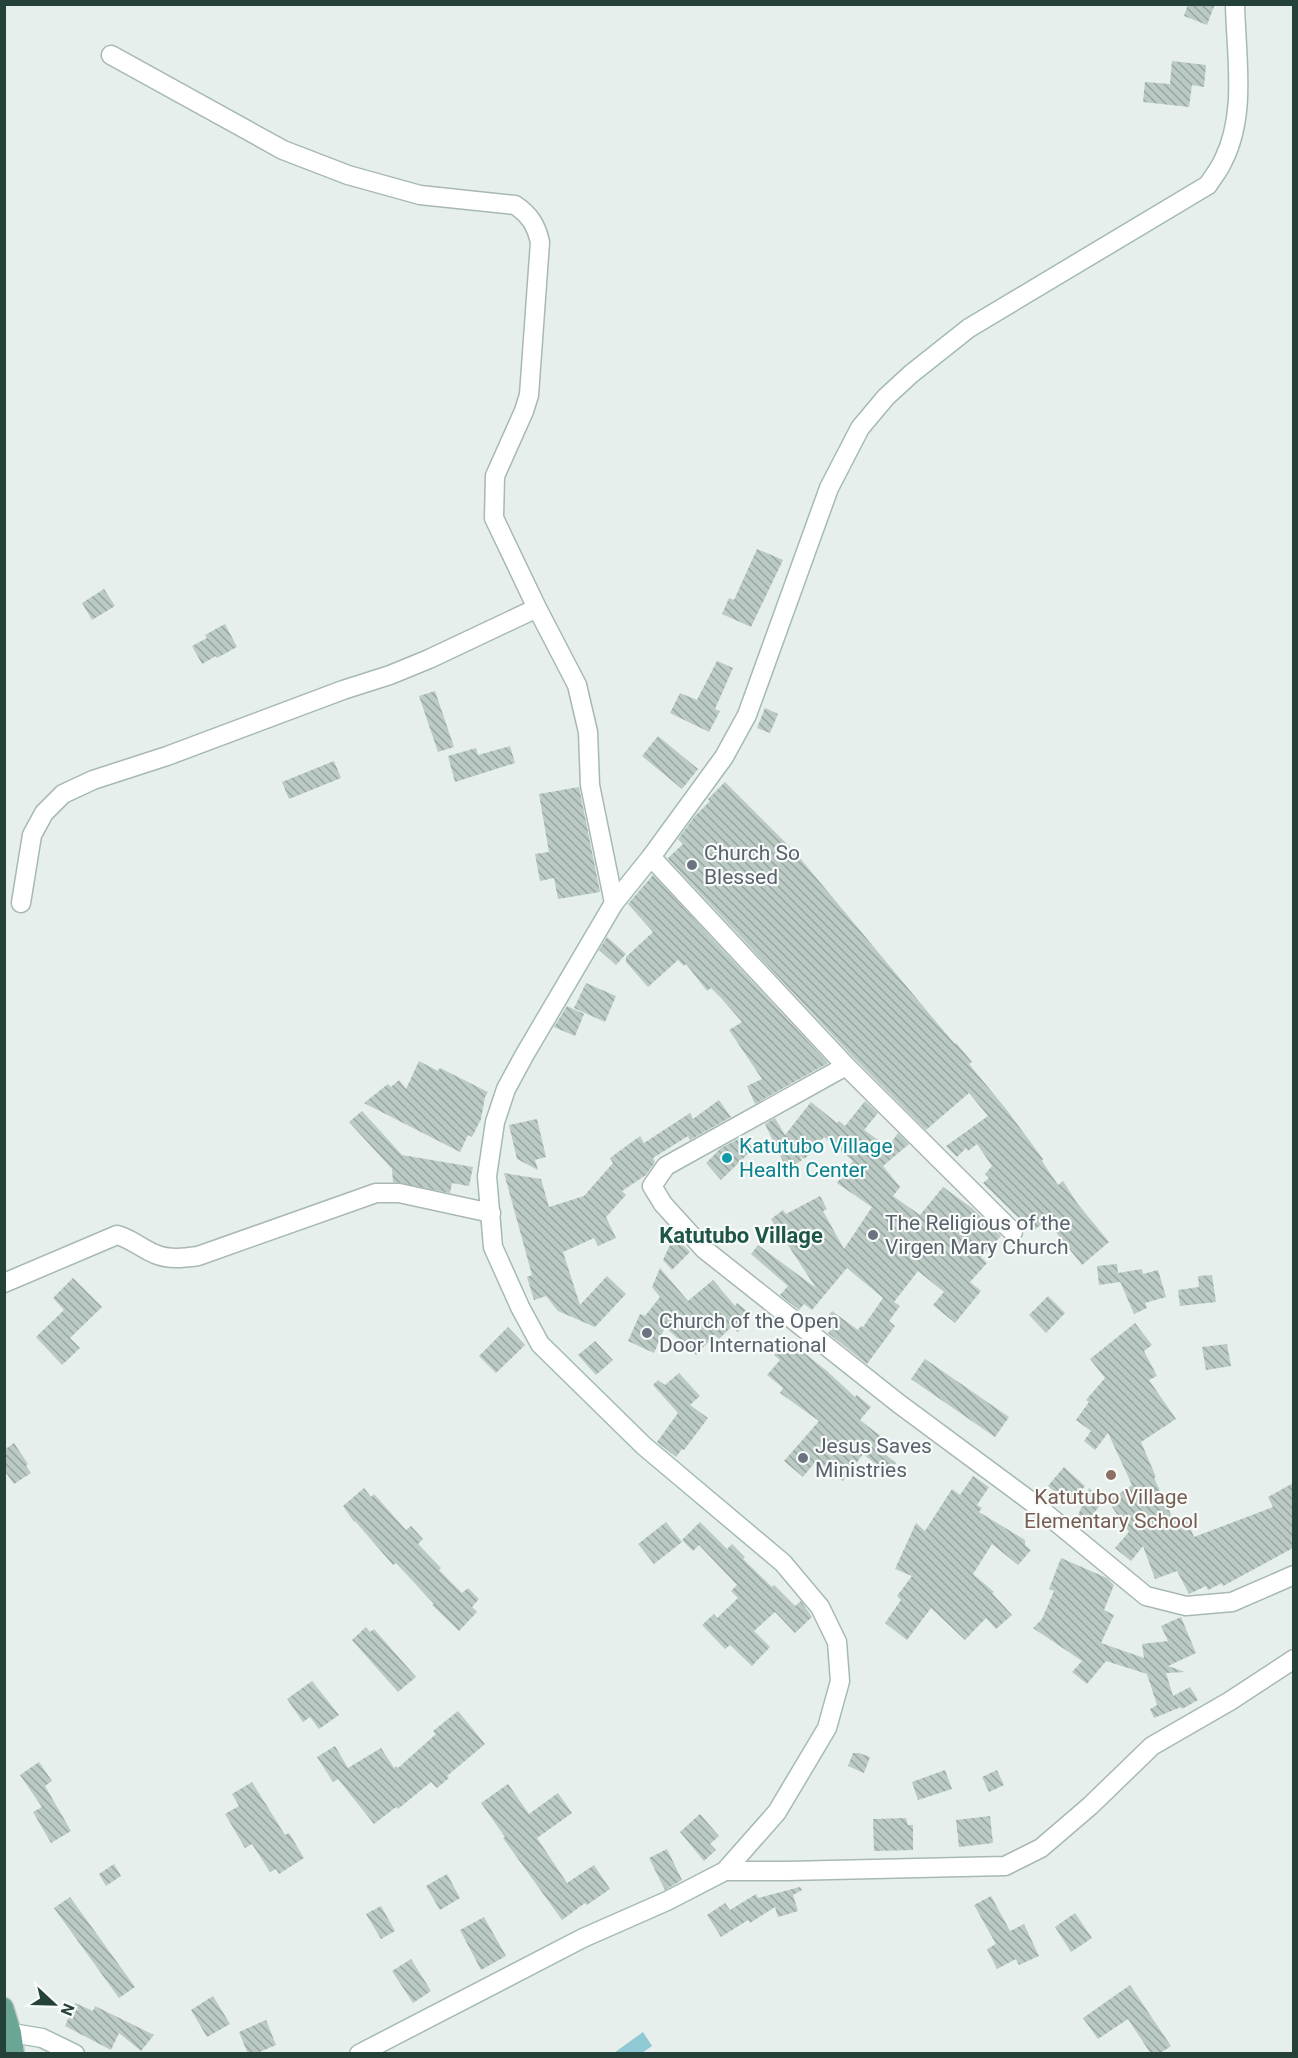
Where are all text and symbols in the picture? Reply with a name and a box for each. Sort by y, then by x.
place label: Church So Blessed [704,841,800,889]
marker: Church So Blessed [685,858,699,872]
place label: Katutubo Village Health Center [739,1134,893,1182]
marker: Katutubo Village Health Center [720,1151,734,1165]
place label: The Religious of the Virgen Mary Church [885,1211,1070,1259]
district label: Katutubo Village [659,1223,823,1248]
marker: The Religious of the Virgen Mary Church [866,1228,880,1242]
place label: Church of the Open Door International [659,1309,839,1357]
marker: Church of the Open Door International [640,1326,654,1340]
place label: Jesus Saves Ministries [815,1434,932,1482]
marker: Jesus Saves Ministries [796,1451,810,1465]
marker: Katutubo Village Elementary School [1104,1468,1118,1482]
place label: Katutubo Village Elementary School [1024,1485,1198,1533]
north arrow [24,1974,84,2034]
text: N [57,2001,78,2018]

